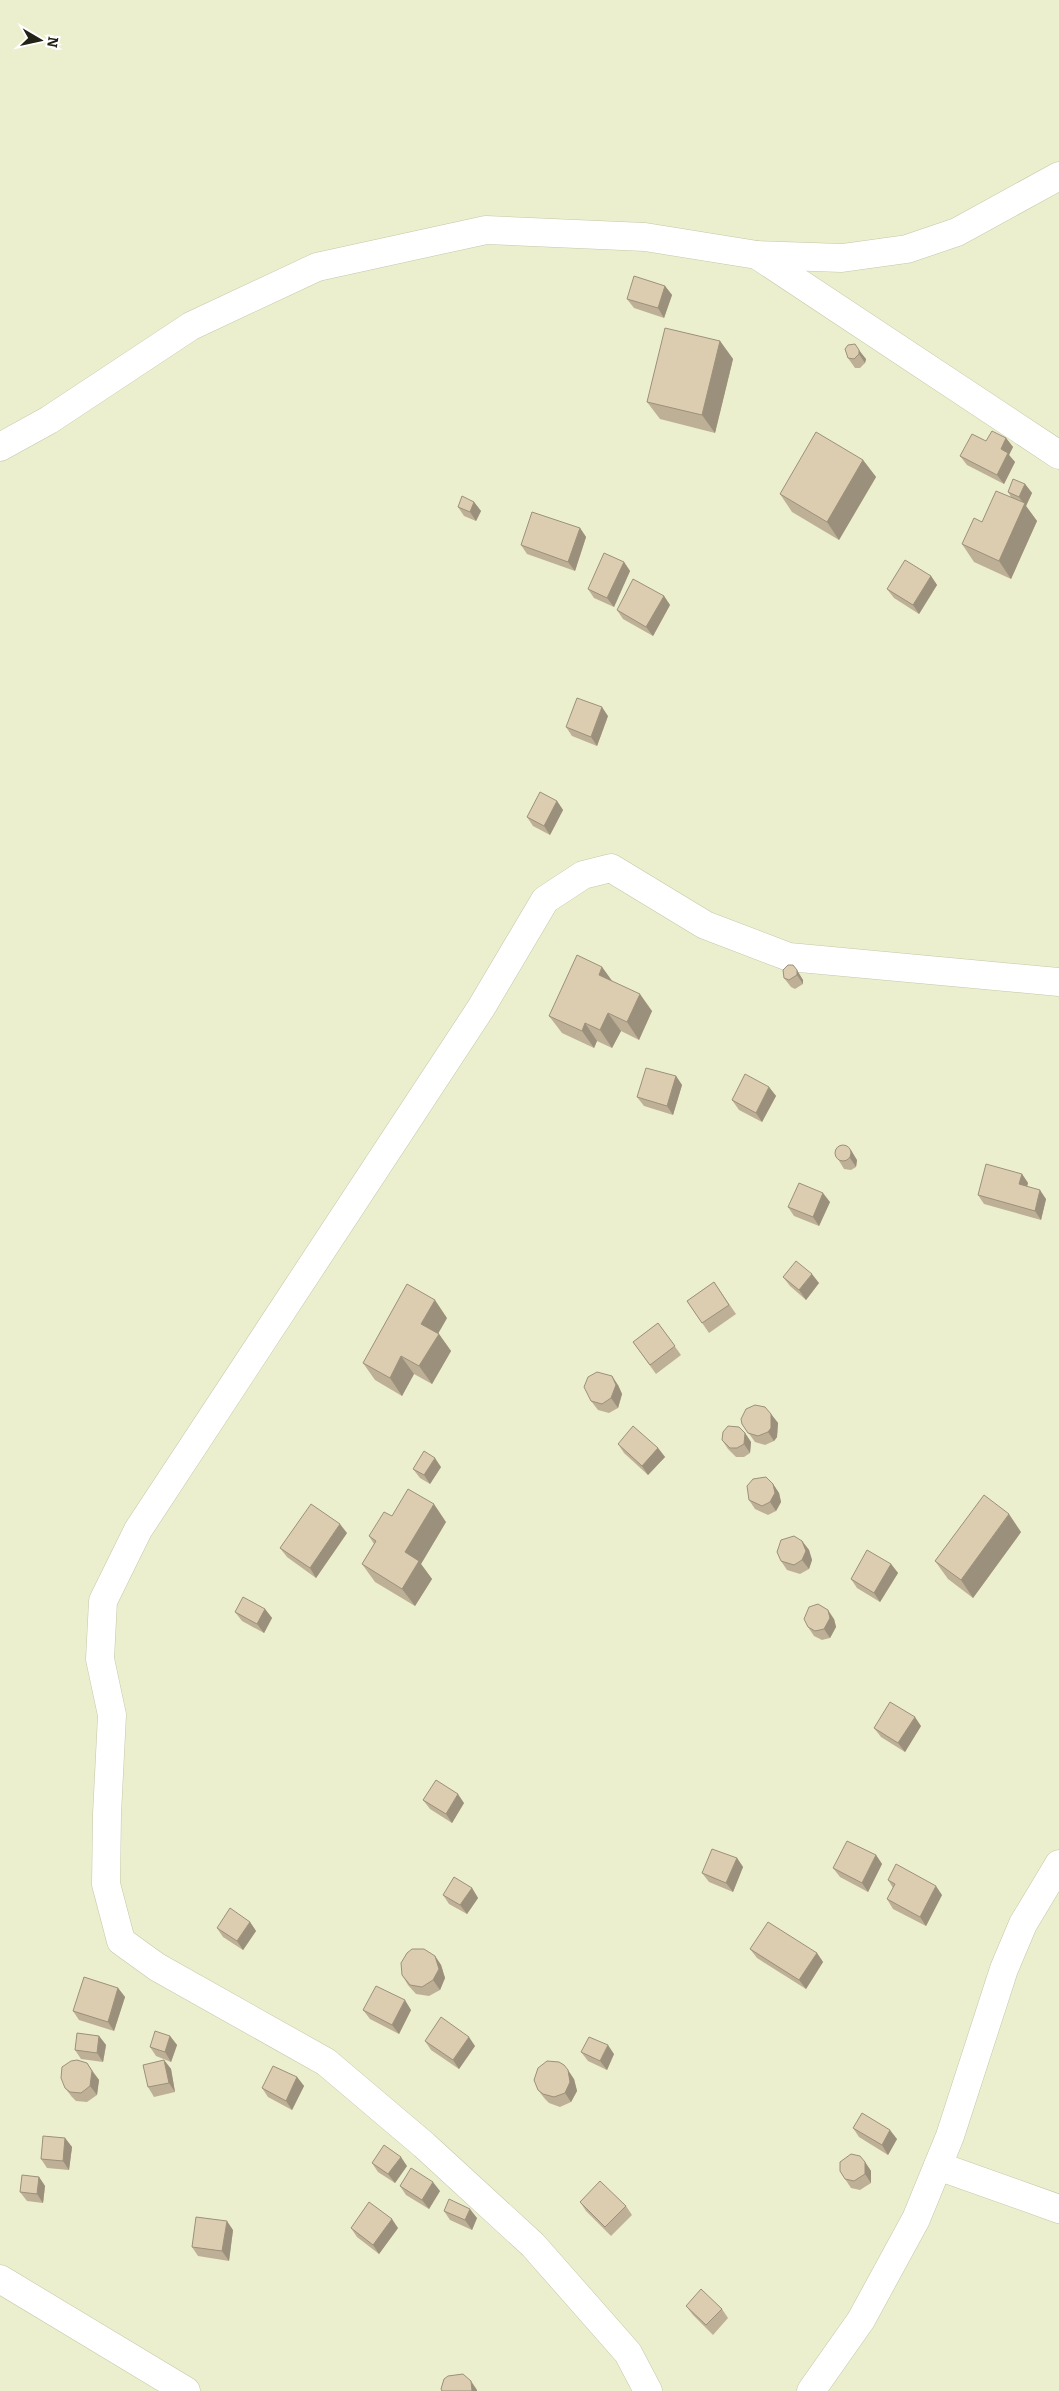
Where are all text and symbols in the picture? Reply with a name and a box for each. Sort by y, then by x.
north arrow [15,15,65,65]
text: N [43,35,62,49]

